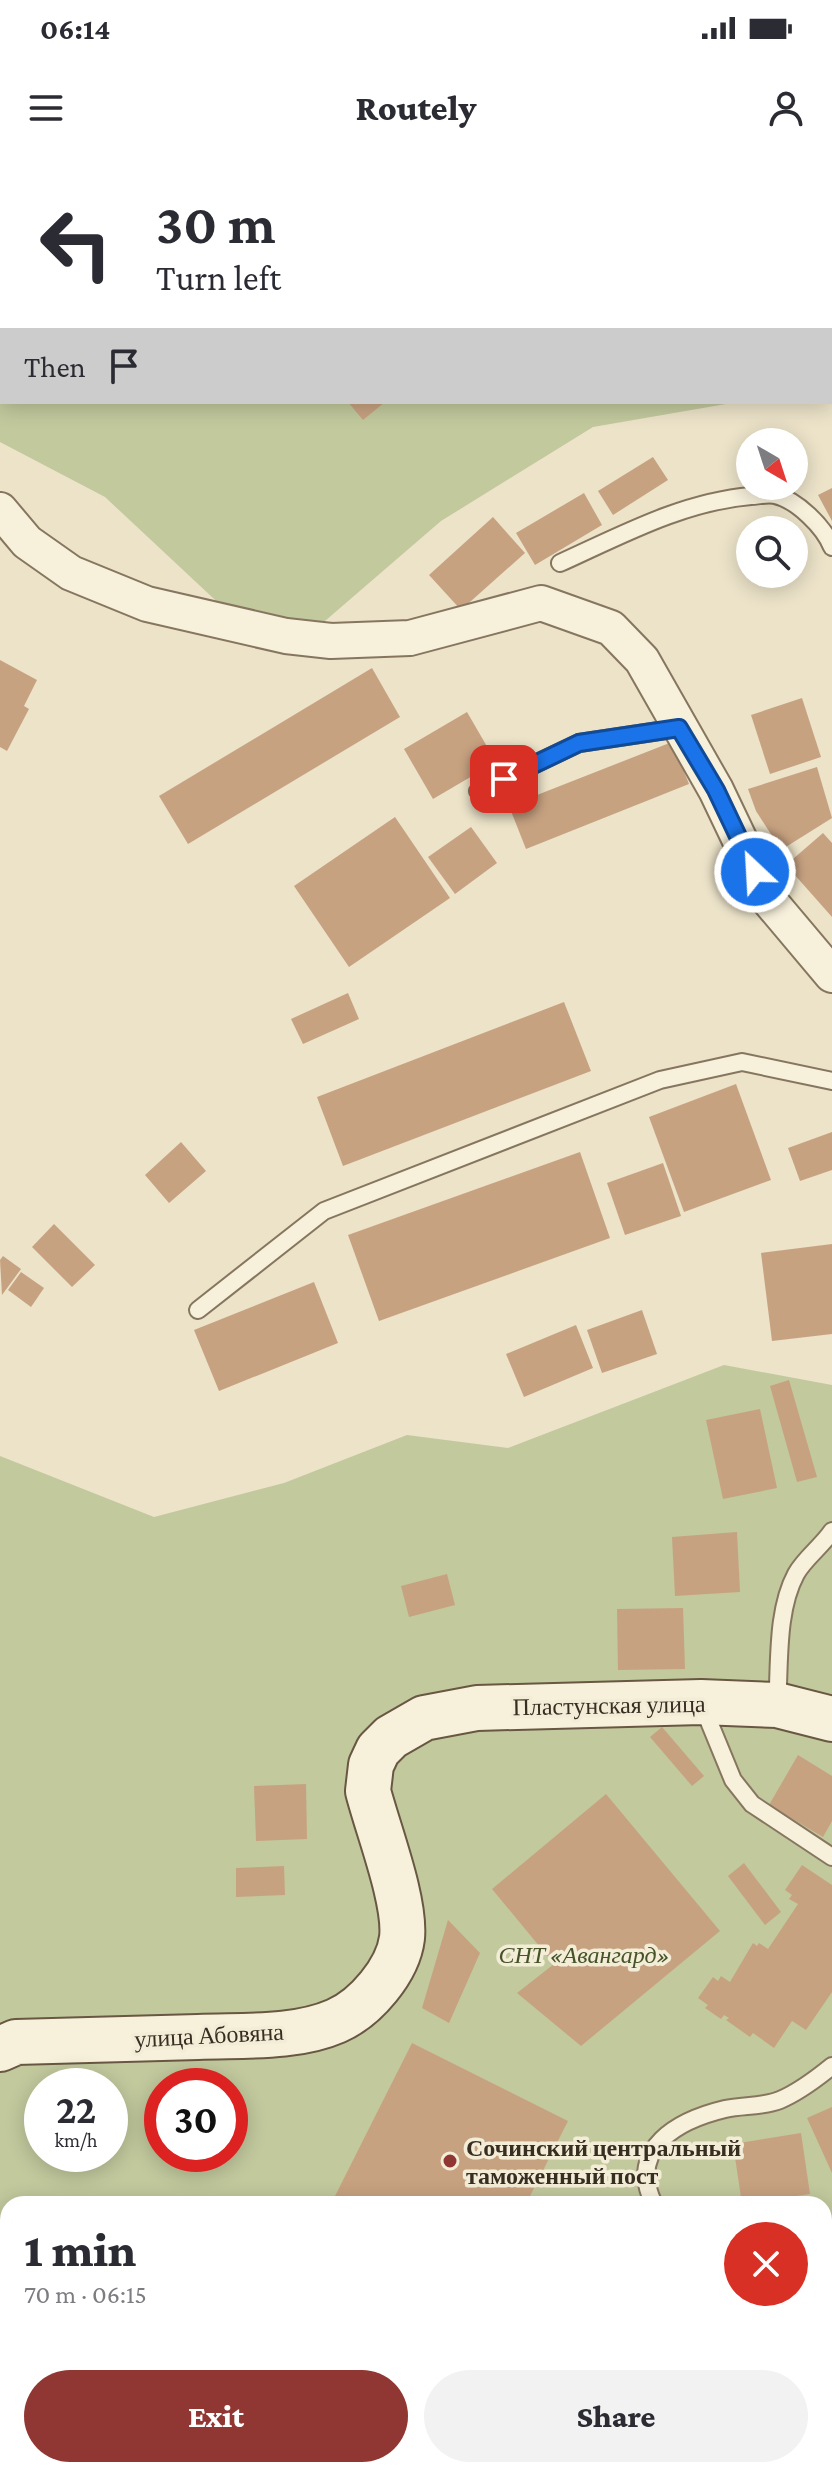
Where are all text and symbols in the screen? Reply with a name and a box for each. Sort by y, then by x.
text: 06:14 [40,12,110,45]
icon: menu [24,86,68,130]
icon: person [764,86,808,130]
text: Routely [356,88,476,128]
icon: left [24,192,128,296]
text: 30 m [156,193,276,255]
text: Turn left [156,258,281,298]
icon: arrive [102,344,146,388]
text: Then [24,350,86,383]
north arrow [736,428,808,500]
map controls [736,428,808,588]
button: search [736,516,808,588]
pin [470,745,538,813]
icon: arrive [482,757,526,801]
position arrow [713,830,797,914]
street label: Пластунская улица [512,1690,706,1720]
park label: СНТ «Авангард» [498,1941,670,1968]
street label: улица Абовяна [134,2018,285,2052]
speed limit sign: 30 [144,2068,248,2172]
text: 22 [56,2087,96,2132]
text: km/h [54,2129,98,2151]
place label: Сочинский центральный таможенный пост [466,2134,741,2189]
marker: Сочинский центральный таможенный пост [441,2152,459,2170]
button: close [724,2222,808,2306]
text: 1 min [24,2223,136,2276]
text: 70 m · 06:15 [24,2280,147,2309]
button: Exit [24,2370,408,2462]
button: Share [424,2370,808,2462]

